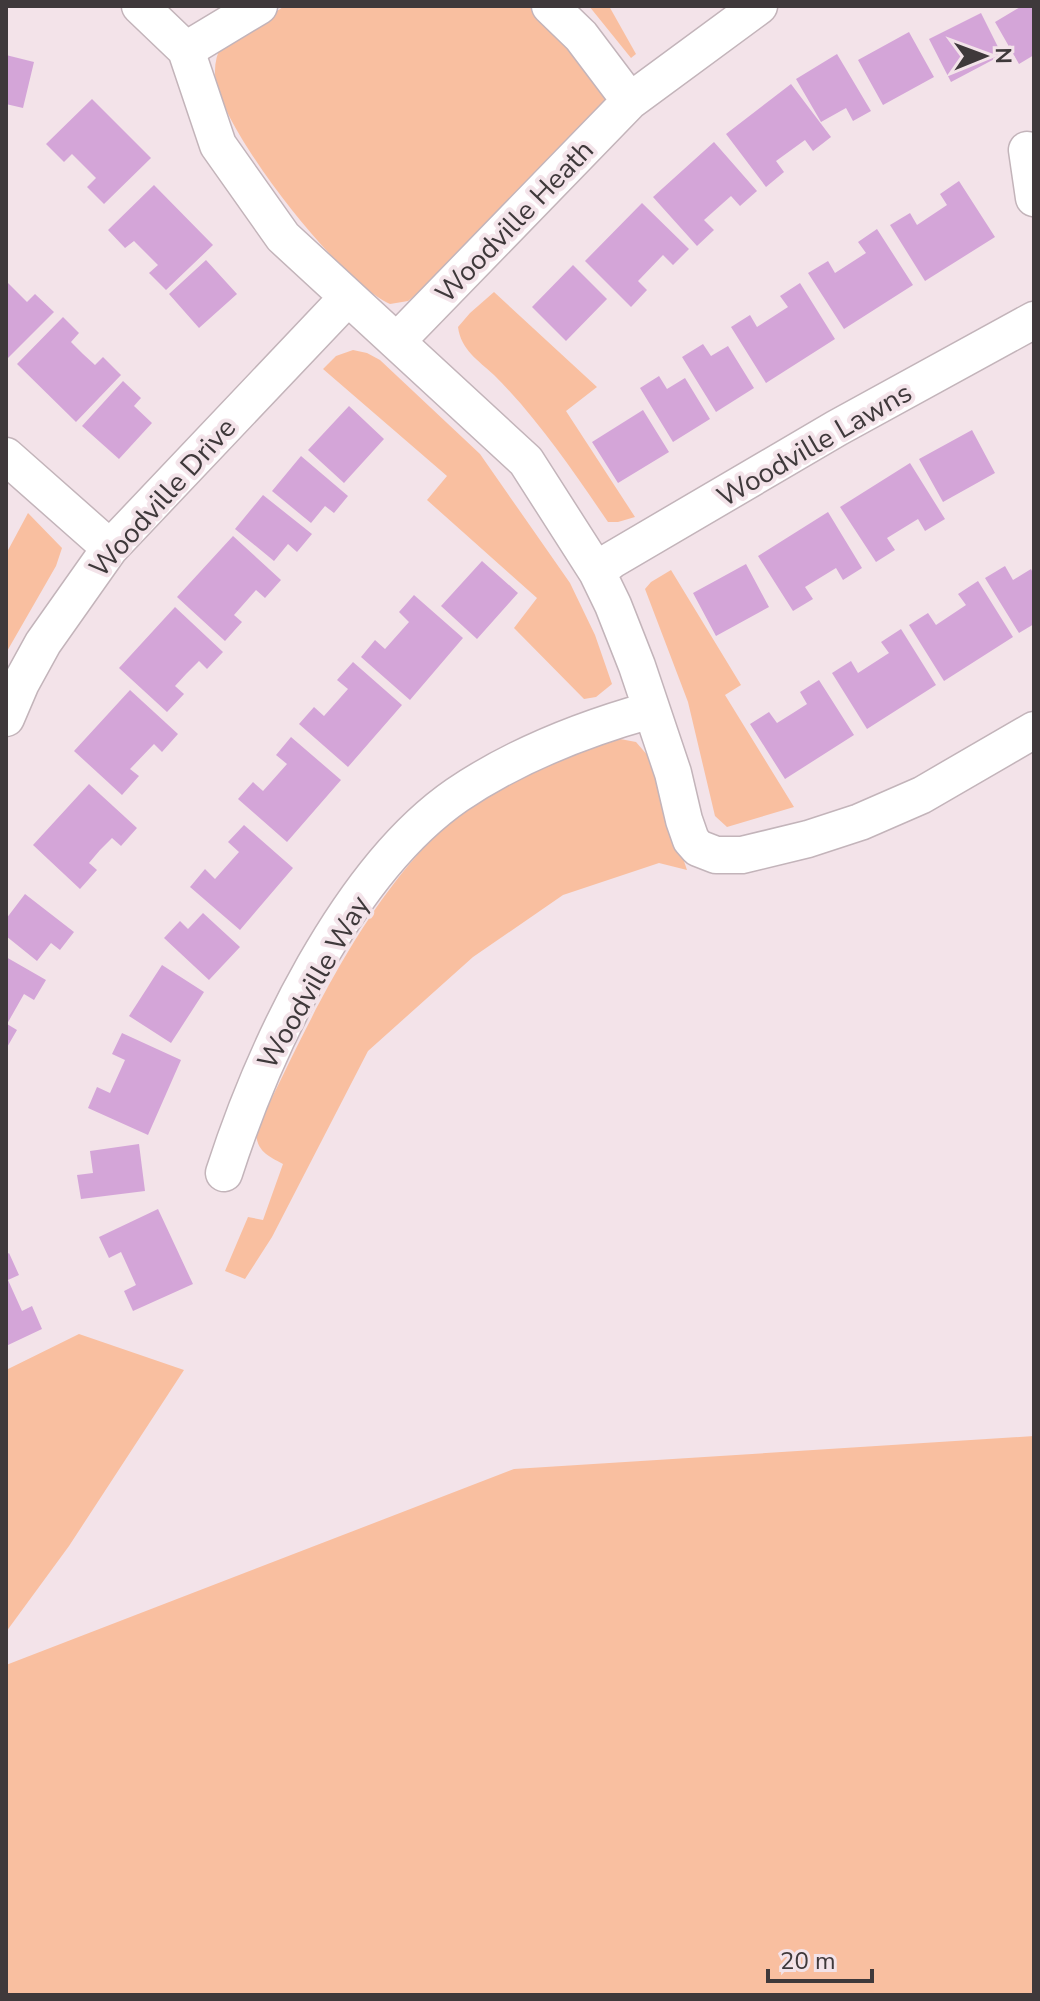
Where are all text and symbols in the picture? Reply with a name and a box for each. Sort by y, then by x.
north arrow [944,16,1024,96]
text: N [988,47,1018,64]
street label: Woodville Heath [427,132,602,311]
street label: Woodville Lawns [710,374,919,516]
street label: Woodville Drive [81,410,245,586]
street label: Woodville Way [249,888,379,1076]
scale bar [768,1933,872,1983]
text: 20 m [780,1945,836,1977]

